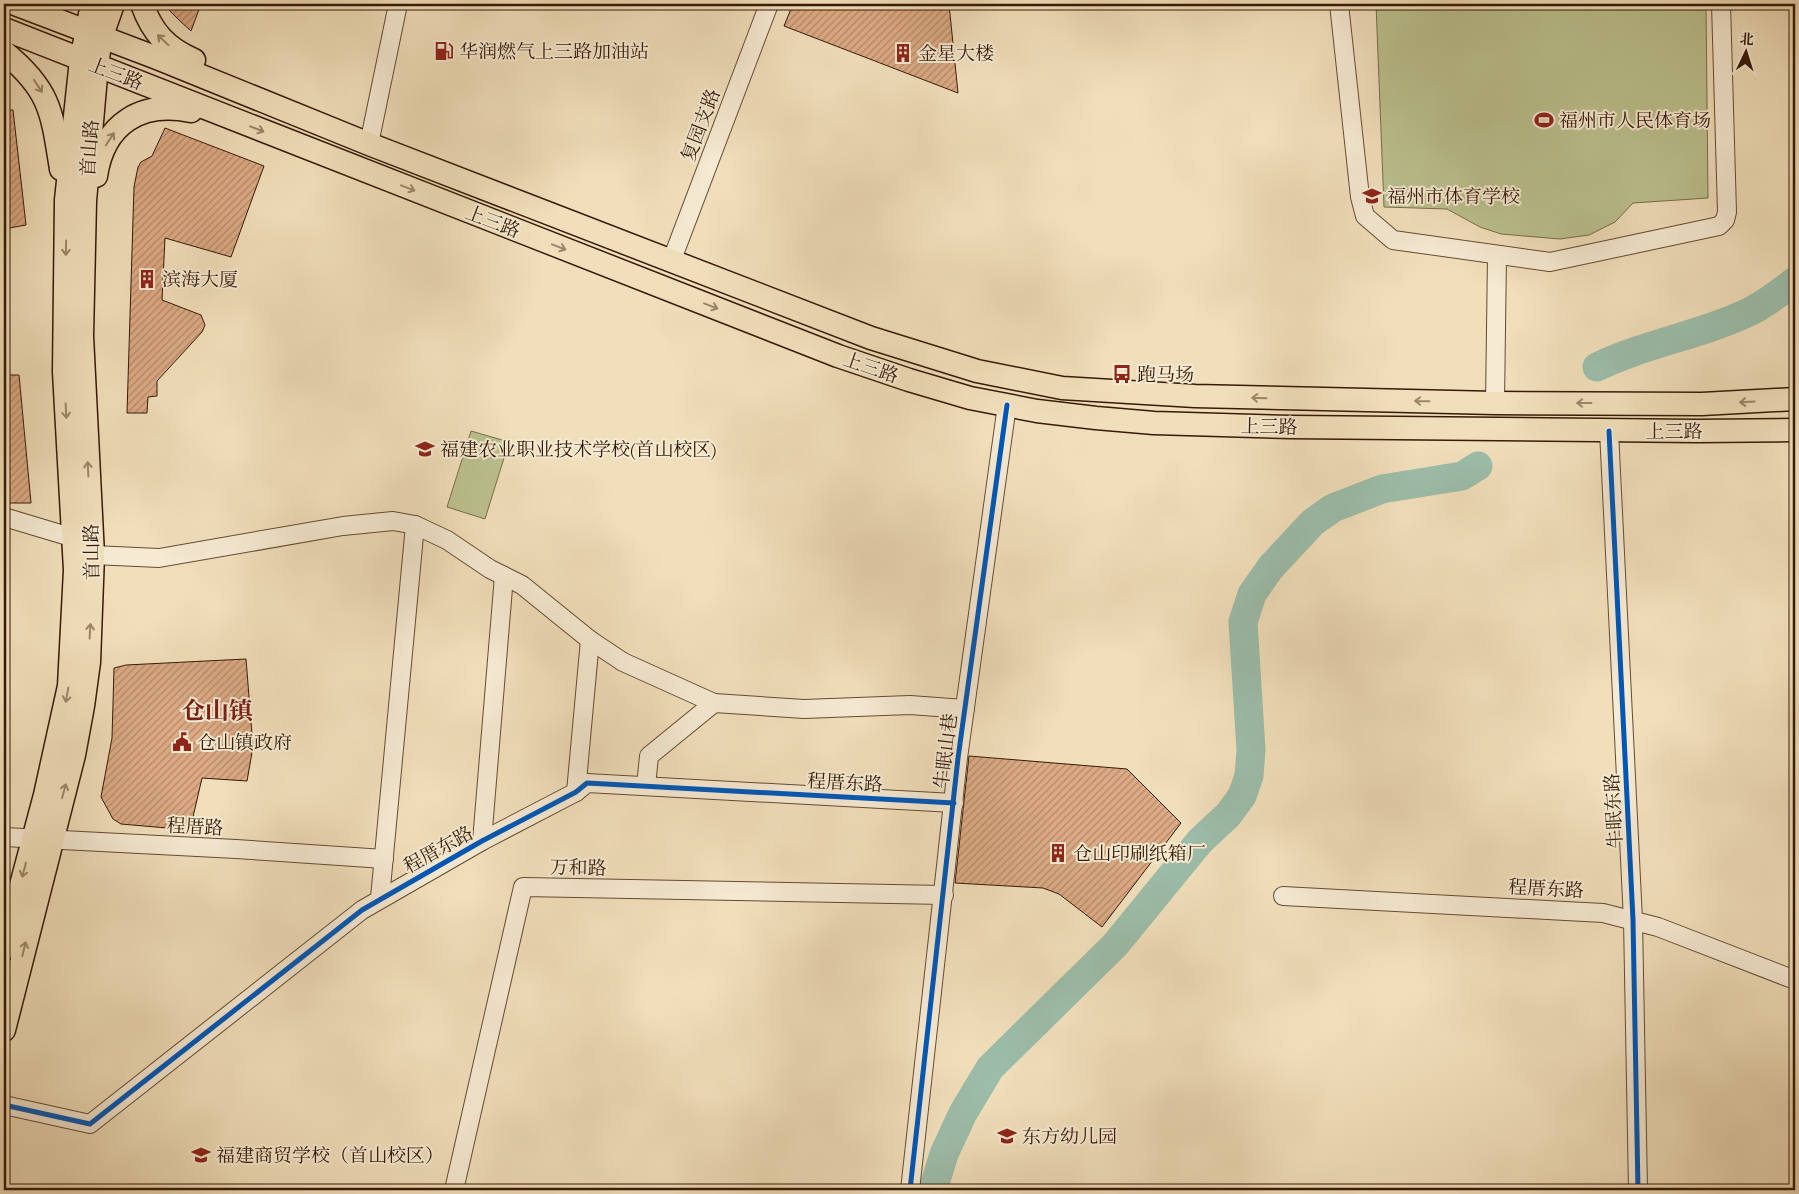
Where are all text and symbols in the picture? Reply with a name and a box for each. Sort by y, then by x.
north arrow [1722,28,1772,78]
text: 北 [1739,31,1754,48]
one-way arrow [156,34,169,46]
fuel station icon: 华润燃气上三路加油站 [433,40,455,62]
place label: 华润燃气上三路加油站 [459,41,649,63]
building icon: 金星大楼 [892,42,914,64]
place label: 金星大楼 [918,43,994,65]
street label: 上三路 [85,53,146,94]
one-way arrow [33,79,43,93]
street label: 复园支路 [677,86,725,165]
sports icon: 福州市人民体育场 [1533,109,1555,131]
place label: 福州市人民体育场 [1559,110,1711,132]
street label: 首山路 [77,119,103,177]
one-way arrow [248,125,264,134]
one-way arrow [106,132,116,146]
one-way arrow [400,184,415,193]
school or university icon: 福州市体育学校 [1361,185,1383,207]
place label: 福州市体育学校 [1387,186,1520,208]
street label: 上三路 [462,201,523,242]
one-way arrow [61,240,71,256]
one-way arrow [551,243,567,252]
building icon: 滨海大厦 [136,268,158,290]
place label: 滨海大厦 [162,269,238,291]
one-way arrow [703,302,718,311]
street label: 上三路 [840,348,901,388]
bus stop icon: 跑马场 [1111,363,1133,385]
place label: 跑马场 [1137,364,1194,386]
one-way arrow [1251,393,1268,403]
one-way arrow [1414,396,1430,406]
one-way arrow [1739,397,1755,406]
one-way arrow [1576,398,1592,408]
one-way arrow [61,403,70,419]
street label: 上三路 [1240,416,1298,438]
street label: 上三路 [1645,421,1703,443]
school or university icon: 福建农业职业技术学校(首山校区) [414,438,436,460]
place label: 福建农业职业技术学校(首山校区) [440,439,717,461]
one-way arrow [83,461,92,477]
street label: 首山路 [81,523,103,581]
one-way arrow [86,624,95,640]
one-way arrow [62,687,72,703]
district label: 仓山镇 [181,697,253,725]
street label: 牛眠山巷 [930,712,962,790]
public building icon: 仓山镇政府 [171,731,193,753]
place label: 仓山镇政府 [197,732,292,754]
street label: 程厝东路 [806,770,883,796]
street label: 牛眠东路 [1601,772,1627,849]
one-way arrow [60,784,69,800]
street label: 程厝路 [166,815,224,839]
street label: 程厝东路 [400,822,477,878]
building icon: 仓山印刷纸箱厂 [1047,842,1069,864]
place label: 仓山印刷纸箱厂 [1073,843,1206,865]
street label: 万和路 [549,857,607,879]
one-way arrow [19,861,29,877]
street label: 程厝东路 [1507,876,1584,902]
one-way arrow [20,941,29,957]
school or university icon: 东方幼儿园 [996,1125,1018,1147]
place label: 东方幼儿园 [1022,1126,1117,1148]
school or university icon: 福建商贸学校（首山校区） [190,1144,212,1166]
place label: 福建商贸学校（首山校区） [216,1145,444,1167]

